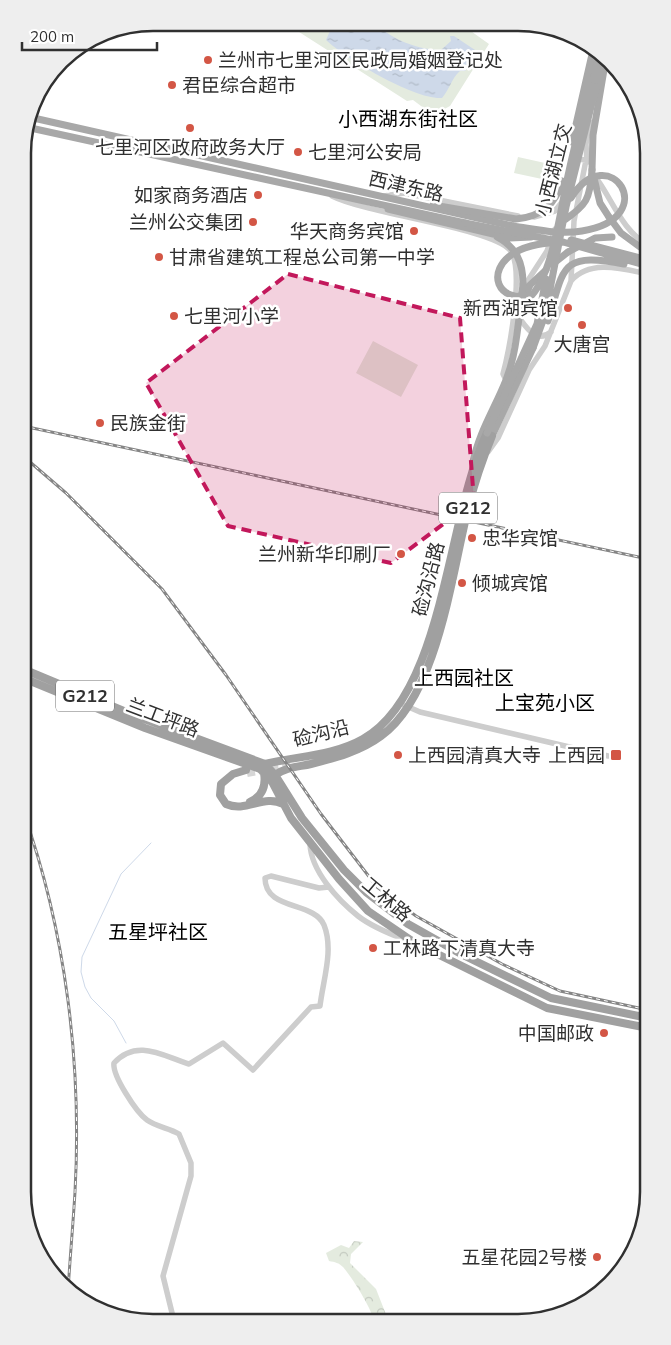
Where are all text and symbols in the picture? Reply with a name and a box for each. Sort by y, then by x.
scale bar [22,20,158,52]
text: 200 m [30,27,74,46]
place label: 兰州市七里河区民政局婚姻登记处 [218,48,503,72]
marker: 兰州市七里河区民政局婚姻登记处 [202,54,214,66]
place label: 君臣综合超市 [182,73,296,97]
marker: 君臣综合超市 [166,79,178,91]
district label: 小西湖东街社区 [338,106,478,131]
street label: 小西湖立交 [530,121,576,219]
marker: 七里河区政府政务大厅 [184,122,196,134]
place label: 七里河区政府政务大厅 [95,135,285,159]
place label: 七里河公安局 [308,140,422,164]
marker: 七里河公安局 [292,146,304,158]
street label: 西津东路 [366,166,446,206]
place label: 如家商务酒店 [134,183,248,207]
marker: 如家商务酒店 [252,189,264,201]
place label: 兰州公交集团 [129,210,243,234]
marker: 兰州公交集团 [247,216,259,228]
place label: 华天商务宾馆 [290,219,404,243]
marker: 华天商务宾馆 [408,225,420,237]
place label: 甘肃省建筑工程总公司第一中学 [169,245,435,269]
marker: 甘肃省建筑工程总公司第一中学 [153,251,165,263]
place label: 新西湖宾馆 [463,296,558,320]
marker: 新西湖宾馆 [562,302,574,314]
place label: 七里河小学 [184,304,279,328]
marker: 七里河小学 [168,310,180,322]
marker: 大唐宫 [576,319,588,331]
place label: 大唐宫 [553,332,611,356]
place label: 民族金街 [110,411,186,435]
marker: 民族金街 [94,417,106,429]
road number: G212 [439,492,497,524]
place label: 忠华宾馆 [482,526,558,550]
marker: 忠华宾馆 [466,532,478,544]
street label: 硷沟沿路 [407,539,449,619]
place label: 兰州新华印刷厂 [258,542,391,566]
marker: 兰州新华印刷厂 [395,548,407,560]
place label: 倾城宾馆 [472,571,548,595]
marker: 倾城宾馆 [456,577,468,589]
district label: 上西园社区 [414,665,514,690]
road number: G212 [56,680,114,711]
district label: 上宝苑小区 [495,690,595,715]
street label: 兰工坪路 [123,692,203,742]
street label: 硷沟沿 [290,714,352,752]
place label: 上西园清真大寺 [408,743,541,767]
place label: 上西园 [548,743,605,767]
marker: 上西园 [609,748,623,762]
marker: 上西园清真大寺 [392,749,404,761]
street label: 工林路 [357,871,417,927]
district label: 五星坪社区 [108,919,208,944]
place label: 工林路下清真大寺 [383,936,535,960]
marker: 工林路下清真大寺 [367,942,379,954]
place label: 中国邮政 [518,1021,594,1045]
marker: 中国邮政 [598,1027,610,1039]
place label: 五星花园2号楼 [462,1245,587,1269]
marker: 五星花园2号楼 [591,1251,603,1263]

